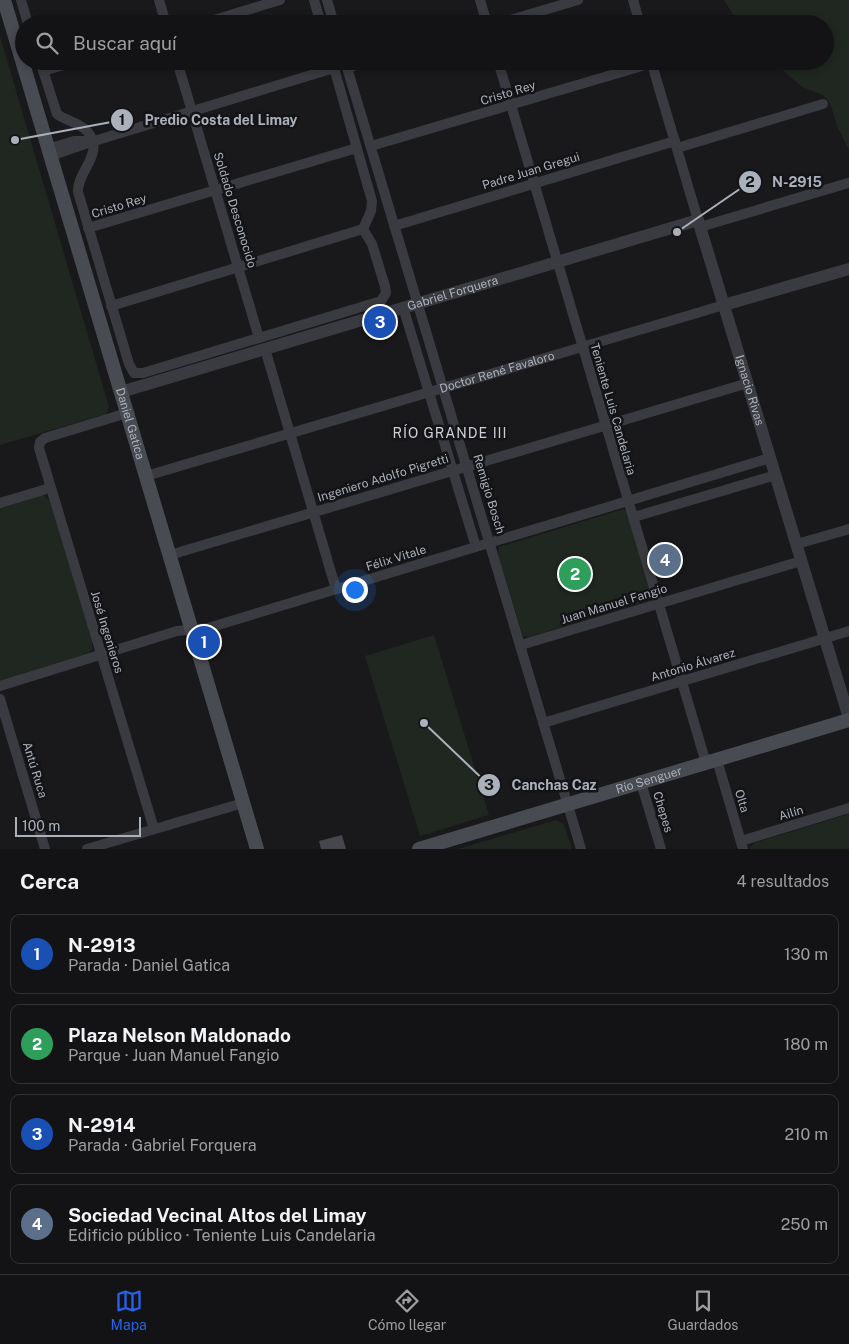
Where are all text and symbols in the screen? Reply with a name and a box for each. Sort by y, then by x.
search box [15,15,834,70]
icon: search [33,29,61,57]
text: Buscar aquí [73,32,177,54]
street label: Cristo Rey [479,78,538,108]
callout: Predio Costa del Limay [110,106,308,135]
text: 1 [119,111,125,128]
text: Predio Costa del Limay [145,112,298,128]
street label: Soldado Desconocido [211,150,259,270]
street label: Padre Juan Gregui [481,150,581,192]
callout: N-2915 [737,168,832,197]
text: 2 [745,173,755,190]
text: N-2915 [772,174,822,190]
street label: Cristo Rey [90,191,149,221]
street label: Gabriel Forquera [405,273,500,313]
pin: 3 [364,303,396,341]
street label: Teniente Luis Candelaria [587,341,639,477]
street label: Doctor René Favaloro [438,348,556,396]
street label: Ignacio Rivas [732,353,767,427]
street label: Daniel Gatica [113,386,148,461]
district label: RÍO GRANDE III [392,424,508,441]
street label: Ingeniero Adolfo Pigretti [316,451,450,505]
street label: Remigio Bosch [470,453,508,536]
pin: 4 [649,541,681,579]
street label: Félix Vitale [364,542,428,574]
pin: 2 [559,555,591,593]
your location [342,577,368,603]
street label: Juan Manuel Fangio [559,581,669,627]
street label: José Ingenieros [88,589,126,675]
pin: 1 [188,623,220,661]
street label: Antonio Álvarez [649,645,737,684]
street label: Antú Ruca [20,740,50,800]
street label: Río Senguer [614,763,684,797]
callout: Canchas Caz [476,771,606,800]
text: 3 [484,776,494,793]
text: Canchas Caz [512,777,597,793]
street label: Olta [732,788,752,814]
street label: Chepes [650,790,676,834]
street label: Ailín [777,803,805,823]
scale bar [15,814,141,837]
text: 100 m [22,818,60,834]
text: Cerca [20,869,79,894]
text: 4 resultados [737,872,829,891]
text: N-2913 [68,934,136,956]
text: 1 [34,945,40,964]
text: 130 m [784,945,828,964]
text: Parada · Daniel Gatica [68,956,230,975]
text: Plaza Nelson Maldonado [68,1024,291,1046]
text: 2 [32,1035,42,1054]
text: 180 m [784,1035,828,1054]
text: Parque · Juan Manuel Fangio [68,1046,279,1065]
text: N-2914 [68,1114,136,1136]
text: 3 [32,1125,42,1144]
text: 210 m [784,1125,828,1144]
text: Parada · Gabriel Forquera [68,1136,257,1155]
text: Sociedad Vecinal Altos del Limay [68,1204,367,1226]
text: 4 [32,1215,42,1234]
text: 250 m [781,1215,828,1234]
text: Edificio público · Teniente Luis Candelaria [68,1226,375,1245]
tab: Mapa [111,1287,147,1333]
tab: Cómo llegar [368,1287,446,1333]
tab: Guardados [668,1287,738,1333]

